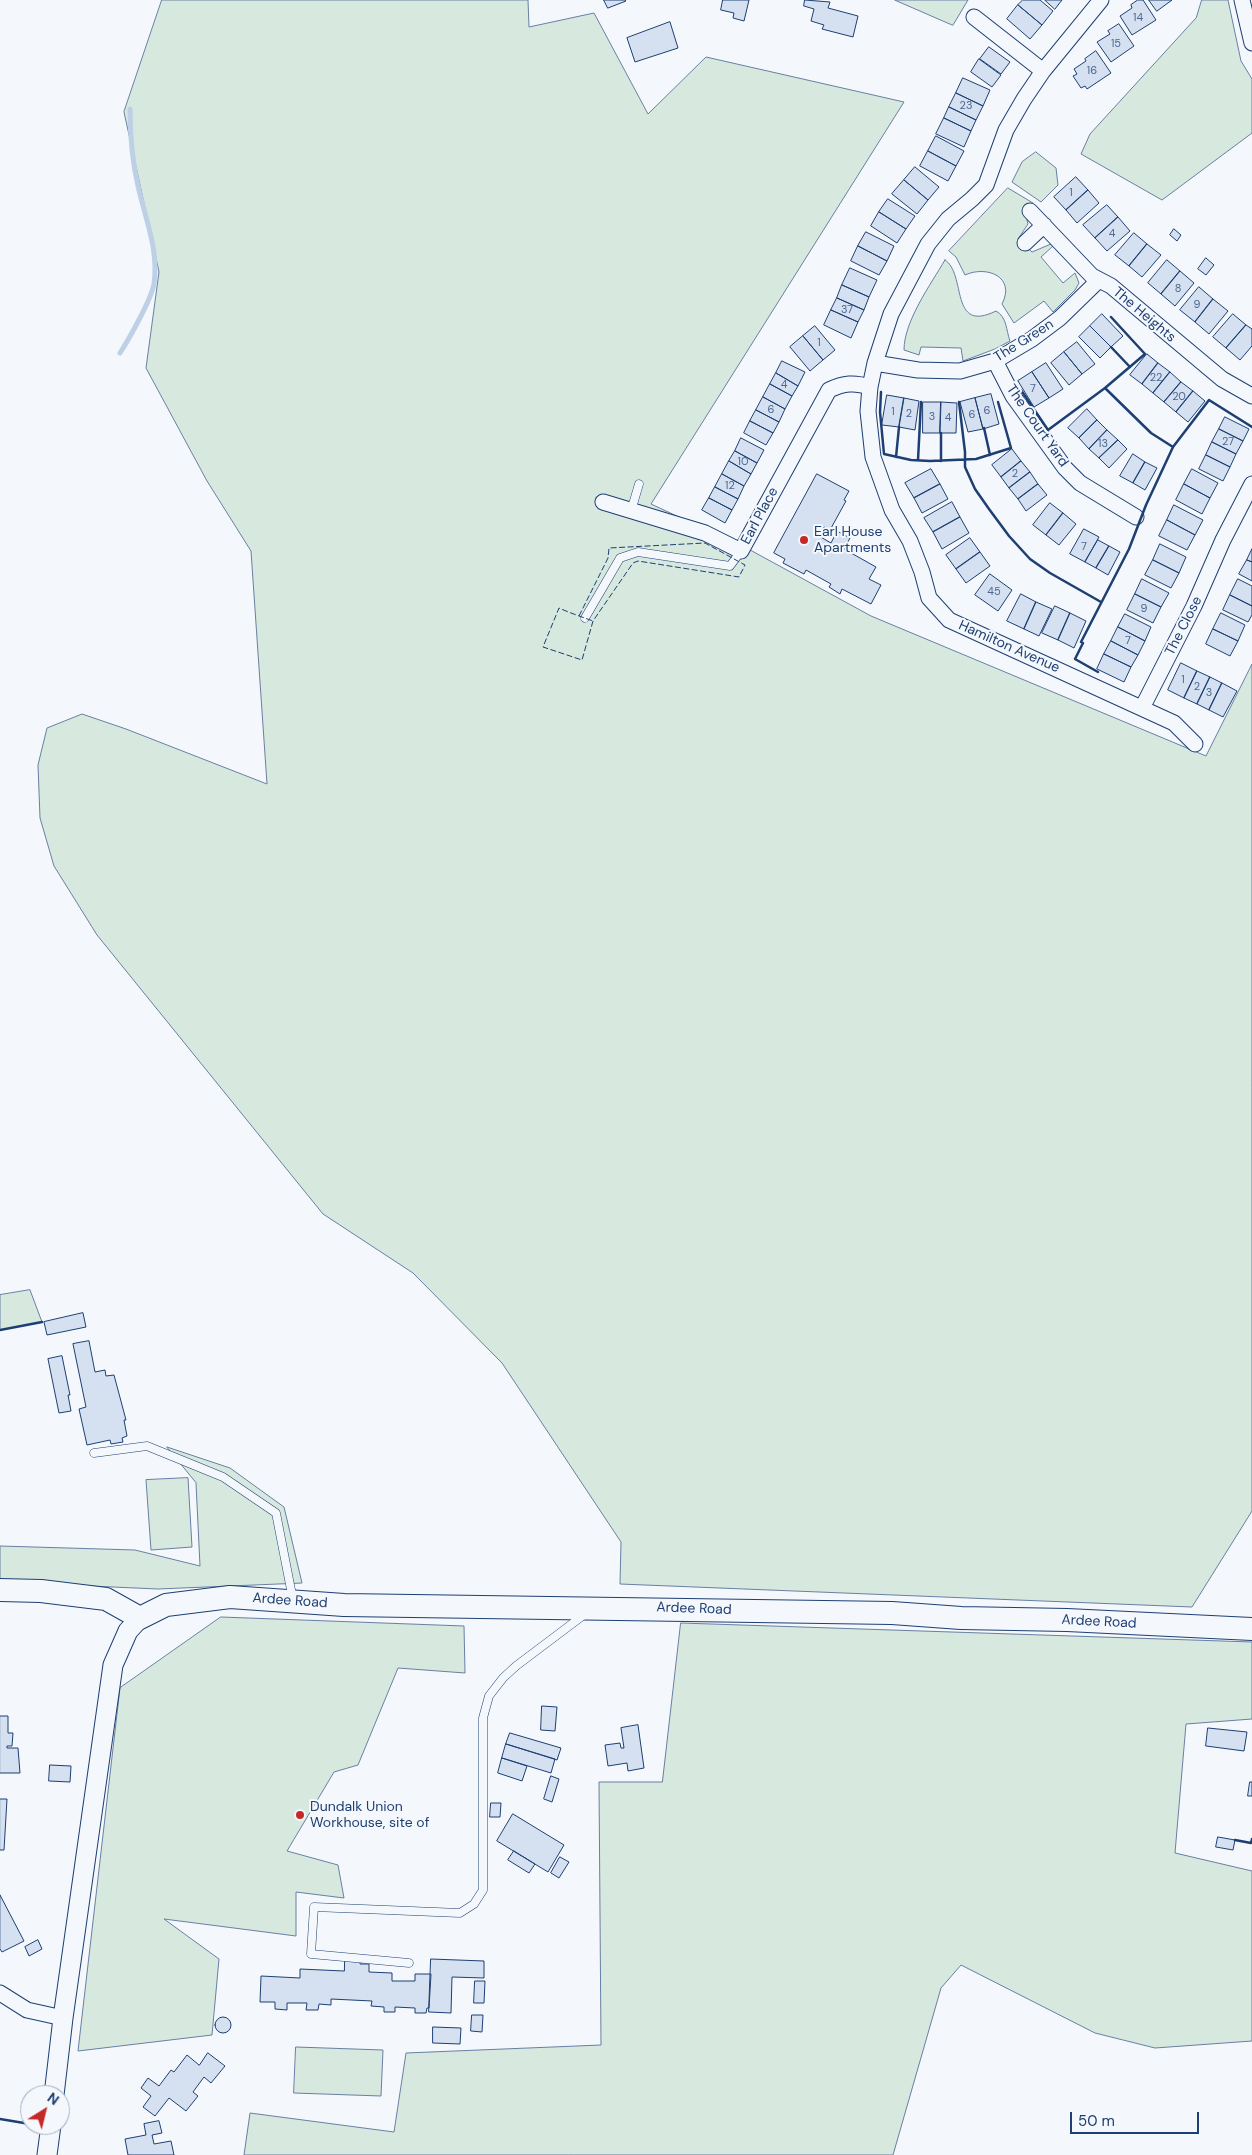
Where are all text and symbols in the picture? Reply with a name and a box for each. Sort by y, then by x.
house number: 14 [1133,11,1143,25]
house number: 15 [1111,37,1121,51]
house number: 16 [1087,64,1097,78]
house number: 23 [960,99,972,113]
house number: 1 [1069,186,1073,200]
house number: 4 [1109,227,1115,241]
house number: 8 [1175,282,1181,296]
street label: The Heights [1109,284,1179,346]
house number: 9 [1194,298,1200,312]
house number: 37 [841,303,853,317]
street label: The Green [991,316,1057,366]
house number: 1 [817,336,821,350]
house number: 22 [1150,371,1162,385]
house number: 4 [781,378,787,392]
street label: The Court Yard [1002,382,1072,470]
house number: 7 [1030,382,1036,396]
house number: 20 [1172,390,1186,404]
house number: 6 [768,403,774,417]
house number: 6 [984,404,990,418]
house number: 1 [891,405,895,419]
house number: 2 [906,407,912,421]
house number: 6 [969,408,975,422]
house number: 3 [929,410,935,424]
house number: 4 [945,411,951,425]
house number: 27 [1222,435,1234,449]
house number: 13 [1098,437,1108,451]
house number: 10 [738,455,748,469]
house number: 2 [1012,467,1018,481]
house number: 12 [725,479,735,493]
street label: Earl Place [738,485,782,547]
place label: Earl House Apartments [814,524,891,556]
marker: Earl House Apartments [798,534,810,546]
house number: 7 [1081,540,1087,554]
house number: 45 [987,585,1001,599]
street label: The Close [1162,594,1206,658]
house number: 9 [1141,602,1147,616]
street label: Hamilton Avenue [956,617,1062,677]
house number: 7 [1125,634,1131,648]
house number: 1 [1181,673,1185,687]
house number: 2 [1194,680,1200,694]
house number: 3 [1206,686,1212,700]
street label: Ardee Road [252,1590,328,1612]
street label: Ardee Road [656,1599,732,1619]
street label: Ardee Road [1061,1612,1137,1632]
place label: Dundalk Union Workhouse, site of [310,1799,429,1831]
marker: Dundalk Union Workhouse, site of [294,1809,306,1821]
north arrow [20,2085,70,2135]
text: N [44,2088,63,2109]
scale bar [1072,2102,1201,2134]
text: 50 m [1078,2111,1115,2131]

